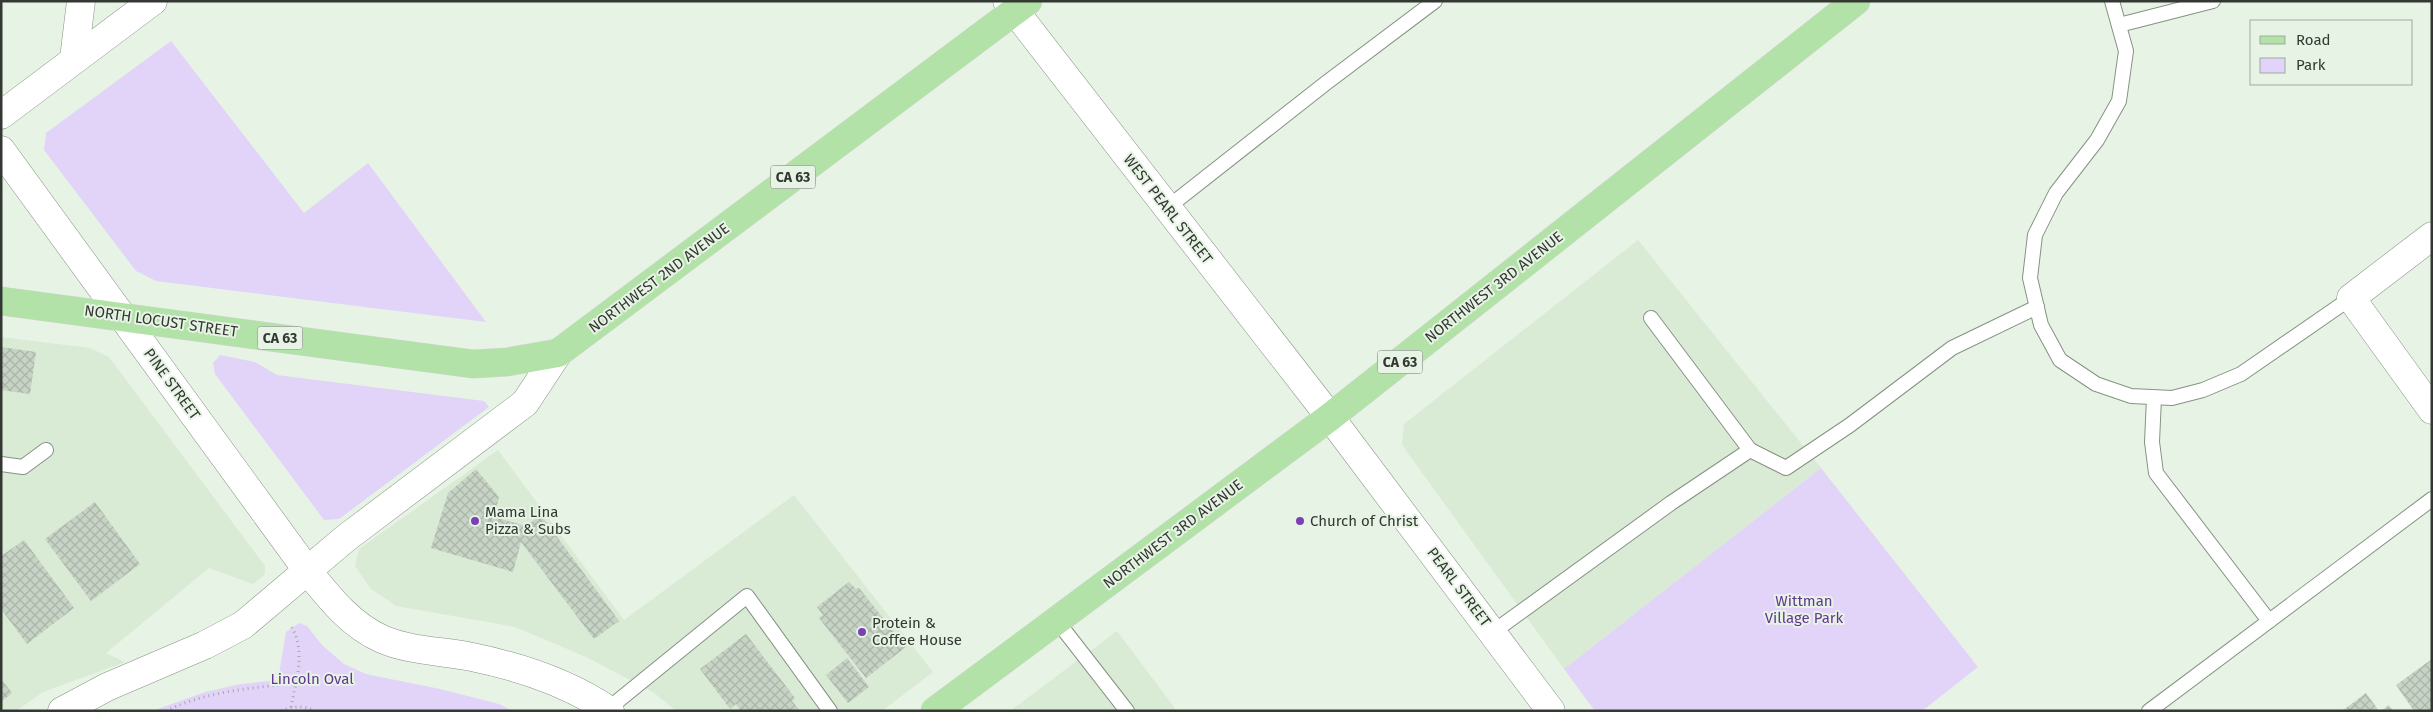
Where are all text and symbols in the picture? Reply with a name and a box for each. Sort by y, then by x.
legend [2250,20,2413,85]
text: Road [2296,31,2331,49]
text: Park [2296,56,2326,74]
street label: WEST PEARL STREET [1120,151,1217,268]
road number: CA 63 [770,166,816,188]
street label: NORTHWEST 2ND AVENUE [585,219,733,337]
street label: NORTHWEST 3RD AVENUE [1421,227,1567,347]
street label: NORTH LOCUST STREET [83,301,239,341]
road number: CA 63 [258,326,302,349]
street label: PINE STREET [140,345,204,423]
road number: CA 63 [1378,351,1422,374]
street label: NORTHWEST 3RD AVENUE [1100,476,1246,592]
place label: Mama Lina Pizza & Subs [485,503,571,538]
place label: Church of Christ [1310,512,1419,530]
marker: Mama Lina Pizza & Subs [469,515,481,527]
marker: Church of Christ [1294,515,1306,527]
street label: PEARL STREET [1423,544,1495,630]
park label: Wittman Village Park [1765,592,1844,627]
place label: Protein & Coffee House [872,614,962,649]
marker: Protein & Coffee House [856,626,868,638]
park label: Lincoln Oval [270,670,354,688]

